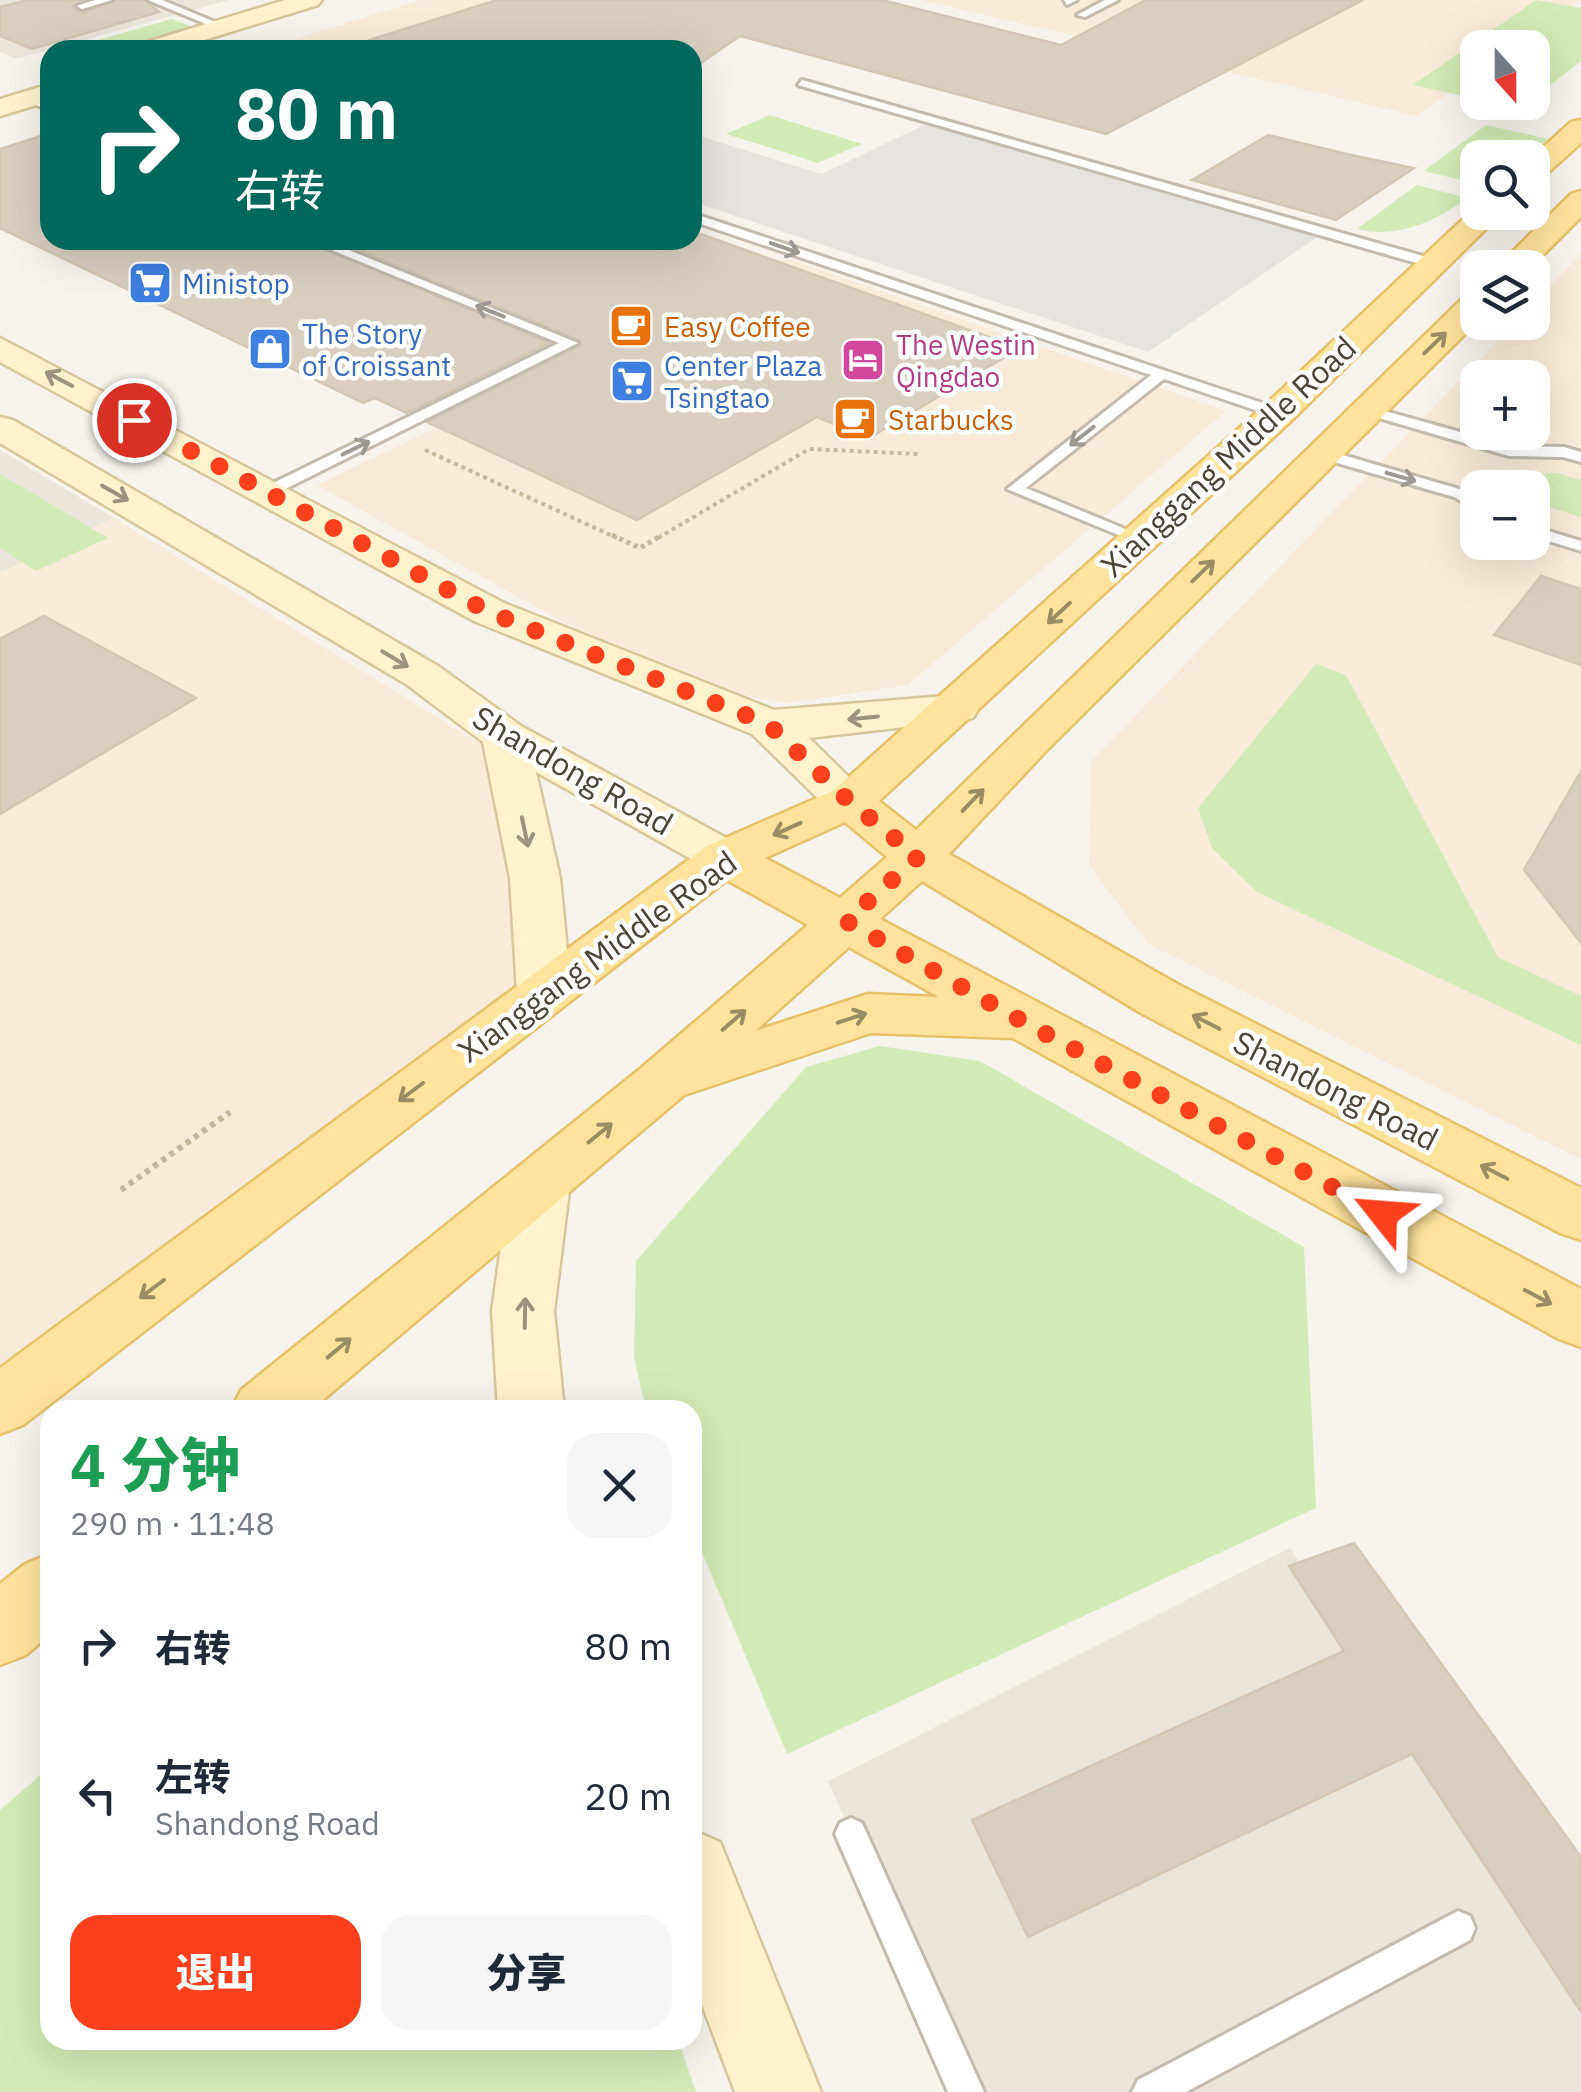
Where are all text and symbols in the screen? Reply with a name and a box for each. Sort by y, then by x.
north arrow [1460,30,1550,120]
map controls [1460,30,1550,560]
text: 80 m [235,67,398,158]
icon: right [70,80,200,210]
button: search [1460,140,1550,230]
text: 右转 [235,161,325,219]
one-way arrow [768,240,799,258]
button: layers [1460,250,1550,340]
supermarket icon: Ministop [127,260,173,306]
place label: Ministop [182,265,290,302]
one-way arrow [475,301,506,319]
cafe icon: Easy Coffee [608,303,654,349]
place label: Easy Coffee [664,308,811,345]
place label: The Story of Croissant [302,315,451,384]
shop icon: The Story of Croissant [247,326,293,372]
place label: The Westin Qingdao [896,326,1036,395]
street label: Xianggang Middle Road [1091,326,1365,586]
one-way arrow [1423,331,1447,355]
hotel icon: The Westin Qingdao [840,337,886,383]
place label: Center Plaza Tsingtao [664,347,822,416]
supermarket icon: Center Plaza Tsingtao [609,358,655,404]
button: + [1460,360,1550,450]
one-way arrow [44,369,74,389]
pin [92,378,177,463]
icon: arrive [107,393,162,448]
cafe icon: Starbucks [832,396,878,442]
place label: Starbucks [888,401,1014,438]
one-way arrow [1069,425,1096,446]
one-way arrow [341,438,371,457]
one-way arrow [1385,469,1416,487]
button: − [1460,470,1550,560]
one-way arrow [100,483,129,503]
one-way arrow [1191,559,1215,583]
one-way arrow [1047,601,1072,624]
one-way arrow [380,649,409,669]
street label: Shandong Road [465,696,681,844]
one-way arrow [847,709,879,728]
one-way arrow [961,788,984,813]
one-way arrow [517,815,536,847]
one-way arrow [772,821,803,839]
street label: Xianggang Middle Road [449,841,745,1071]
one-way arrow [721,1008,746,1031]
one-way arrow [835,1008,867,1026]
one-way arrow [1191,1012,1221,1031]
street label: Shandong Road [1226,1020,1446,1160]
one-way arrow [398,1082,425,1103]
one-way arrow [586,1123,613,1144]
position arrow [1331,1162,1435,1266]
one-way arrow [1480,1162,1510,1181]
one-way arrow [139,1278,166,1299]
one-way arrow [1522,1288,1552,1307]
one-way arrow [516,1297,534,1330]
one-way arrow [326,1337,352,1359]
text: 4 分钟 [70,1425,240,1504]
button: close [567,1433,672,1538]
text: 290 m · 11:48 [70,1502,275,1544]
icon: right [70,1618,125,1673]
text: 80 m [584,1621,672,1670]
text: 右转 [155,1623,231,1672]
text: 左转 [155,1752,231,1801]
icon: left [70,1768,125,1823]
text: 20 m [584,1771,672,1820]
text: Shandong Road [155,1802,380,1844]
button: 退出 [70,1915,361,2030]
button: 分享 [381,1915,672,2030]

